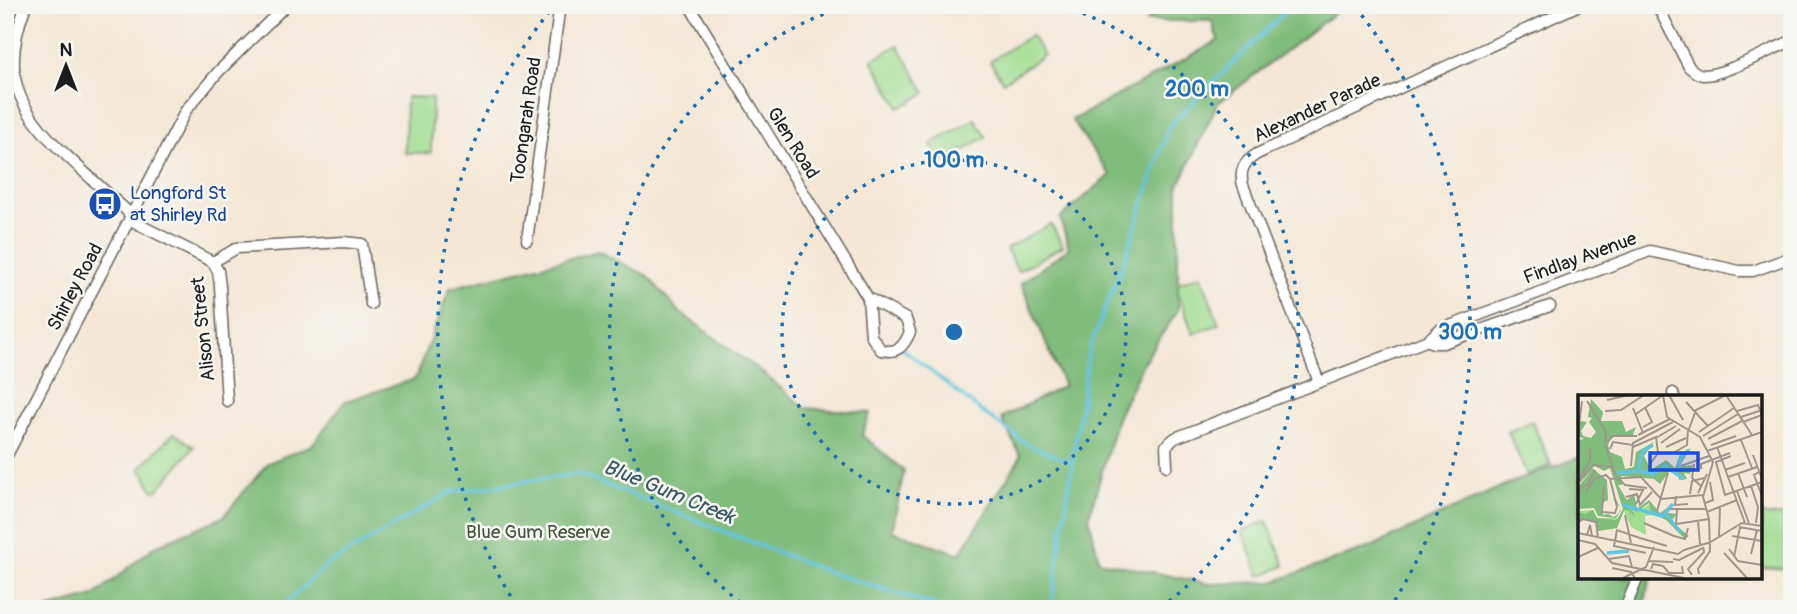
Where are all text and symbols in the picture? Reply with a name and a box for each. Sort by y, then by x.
north arrow [32,32,102,102]
text: N [60,38,73,62]
street label: Toongarah Road [505,55,547,185]
street label: Alexander Parade [1250,68,1385,148]
text: 200 m [1165,76,1229,103]
street label: Glen Road [762,103,824,183]
text: 100 m [924,147,984,174]
place label: Longford St at Shirley Rd [130,181,227,227]
bus stop icon: Longford St at Shirley Rd [86,185,124,223]
street label: Findlay Avenue [1520,226,1640,290]
street label: Shirley Road [42,239,108,335]
street label: Alison Street [186,275,220,383]
text: 300 m [1438,319,1502,346]
centre of rings [942,320,966,344]
inset map [1578,395,1762,579]
water label: Blue Gum Creek [600,453,741,531]
park label: Blue Gum Reserve [466,520,611,544]

